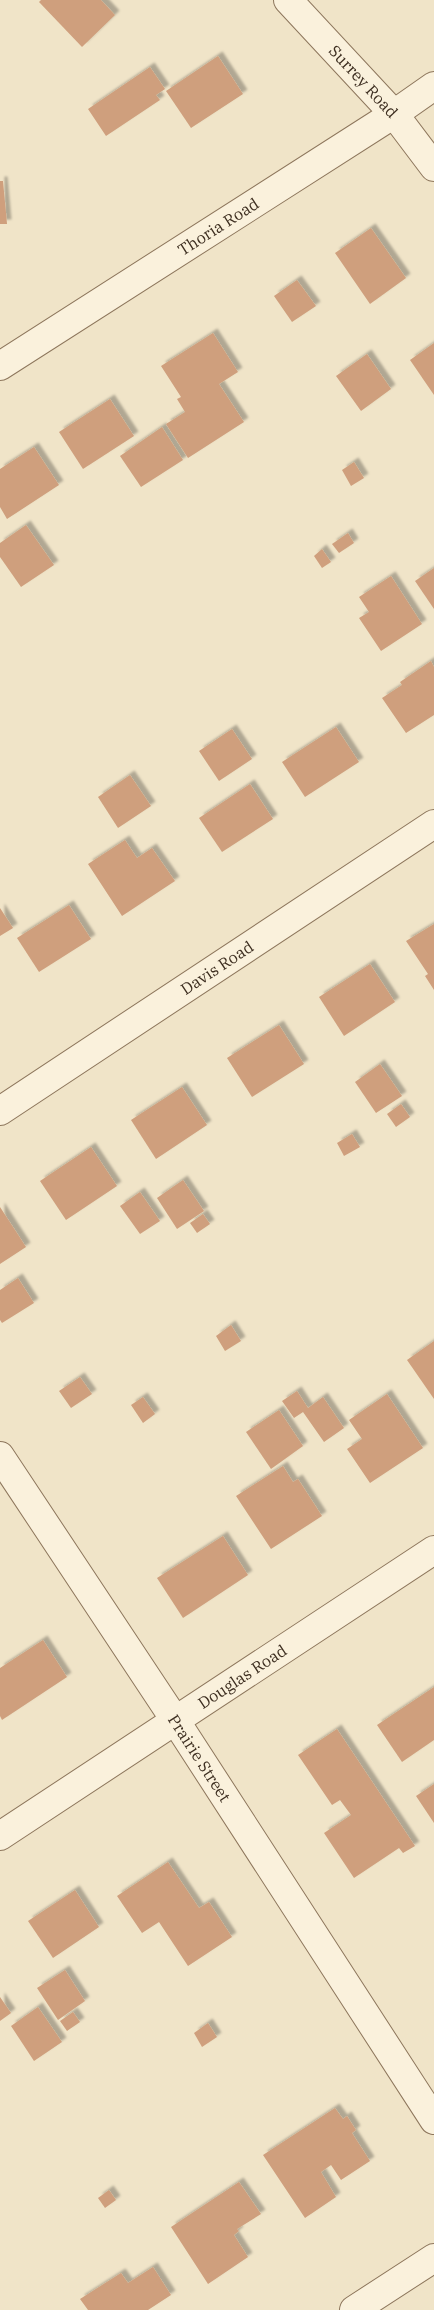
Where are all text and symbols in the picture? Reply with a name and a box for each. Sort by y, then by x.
street label: Surrey Road [325,41,403,122]
street label: Thoria Road [174,193,263,260]
street label: Davis Road [177,936,257,999]
street label: Douglas Road [194,1640,291,1713]
street label: Prairie Street [164,1711,235,1806]

